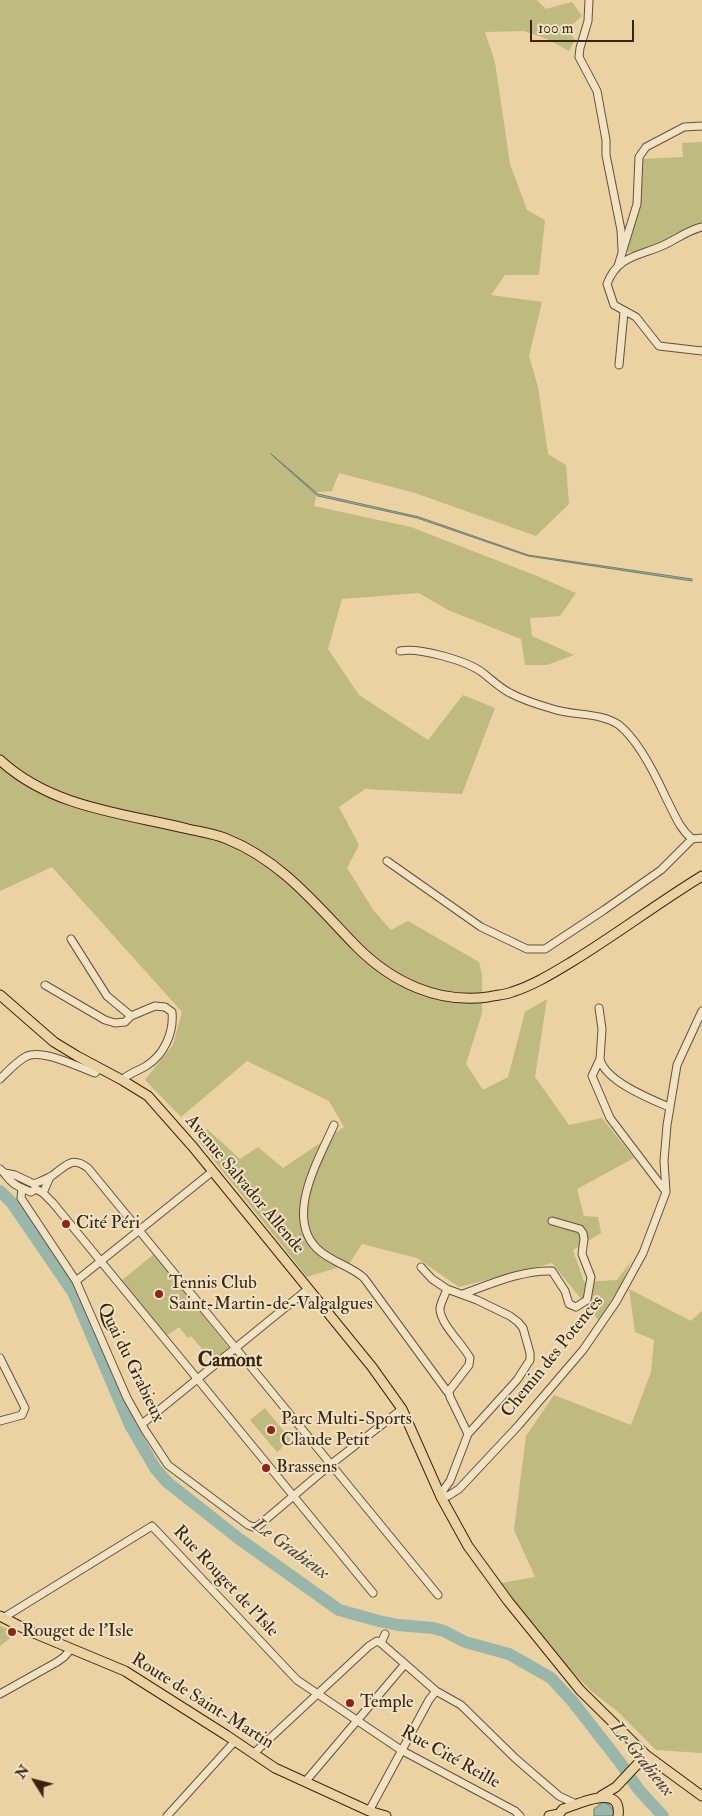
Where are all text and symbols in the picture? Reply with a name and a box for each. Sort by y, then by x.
scale bar [532,10,636,42]
text: 100 m [538,19,573,38]
street label: Avenue Salvador Allende [180,1111,308,1259]
place label: Cité Péri [76,1213,140,1235]
marker: Cité Péri [60,1218,72,1230]
place label: Tennis Club Saint-Martin-de-Valgalgues [169,1273,373,1316]
marker: Tennis Club Saint-Martin-de-Valgalgues [153,1288,165,1300]
street label: Chemin des Potences [497,1292,609,1422]
street label: Quai du Grabieux [92,1300,168,1426]
district label: Camont [198,1350,262,1374]
place label: Parc Multi-Sports Claude Petit [281,1409,412,1452]
marker: Parc Multi-Sports Claude Petit [265,1424,277,1436]
place label: Brassens [276,1457,337,1479]
marker: Brassens [260,1462,272,1474]
water label: Le Grabieux [247,1514,333,1586]
street label: Rue Rouget de l'Isle [168,1522,282,1642]
place label: Rouget de l'Isle [22,1621,133,1643]
marker: Rouget de l'Isle [6,1626,18,1638]
street label: Route de Saint-Martin [127,1649,277,1755]
place label: Temple [360,1692,414,1714]
marker: Temple [344,1697,356,1709]
water label: Le Grabieux [604,1718,678,1802]
street label: Rue Cité Reille [397,1722,503,1794]
north arrow [10,1756,60,1806]
text: N [12,1762,33,1782]

